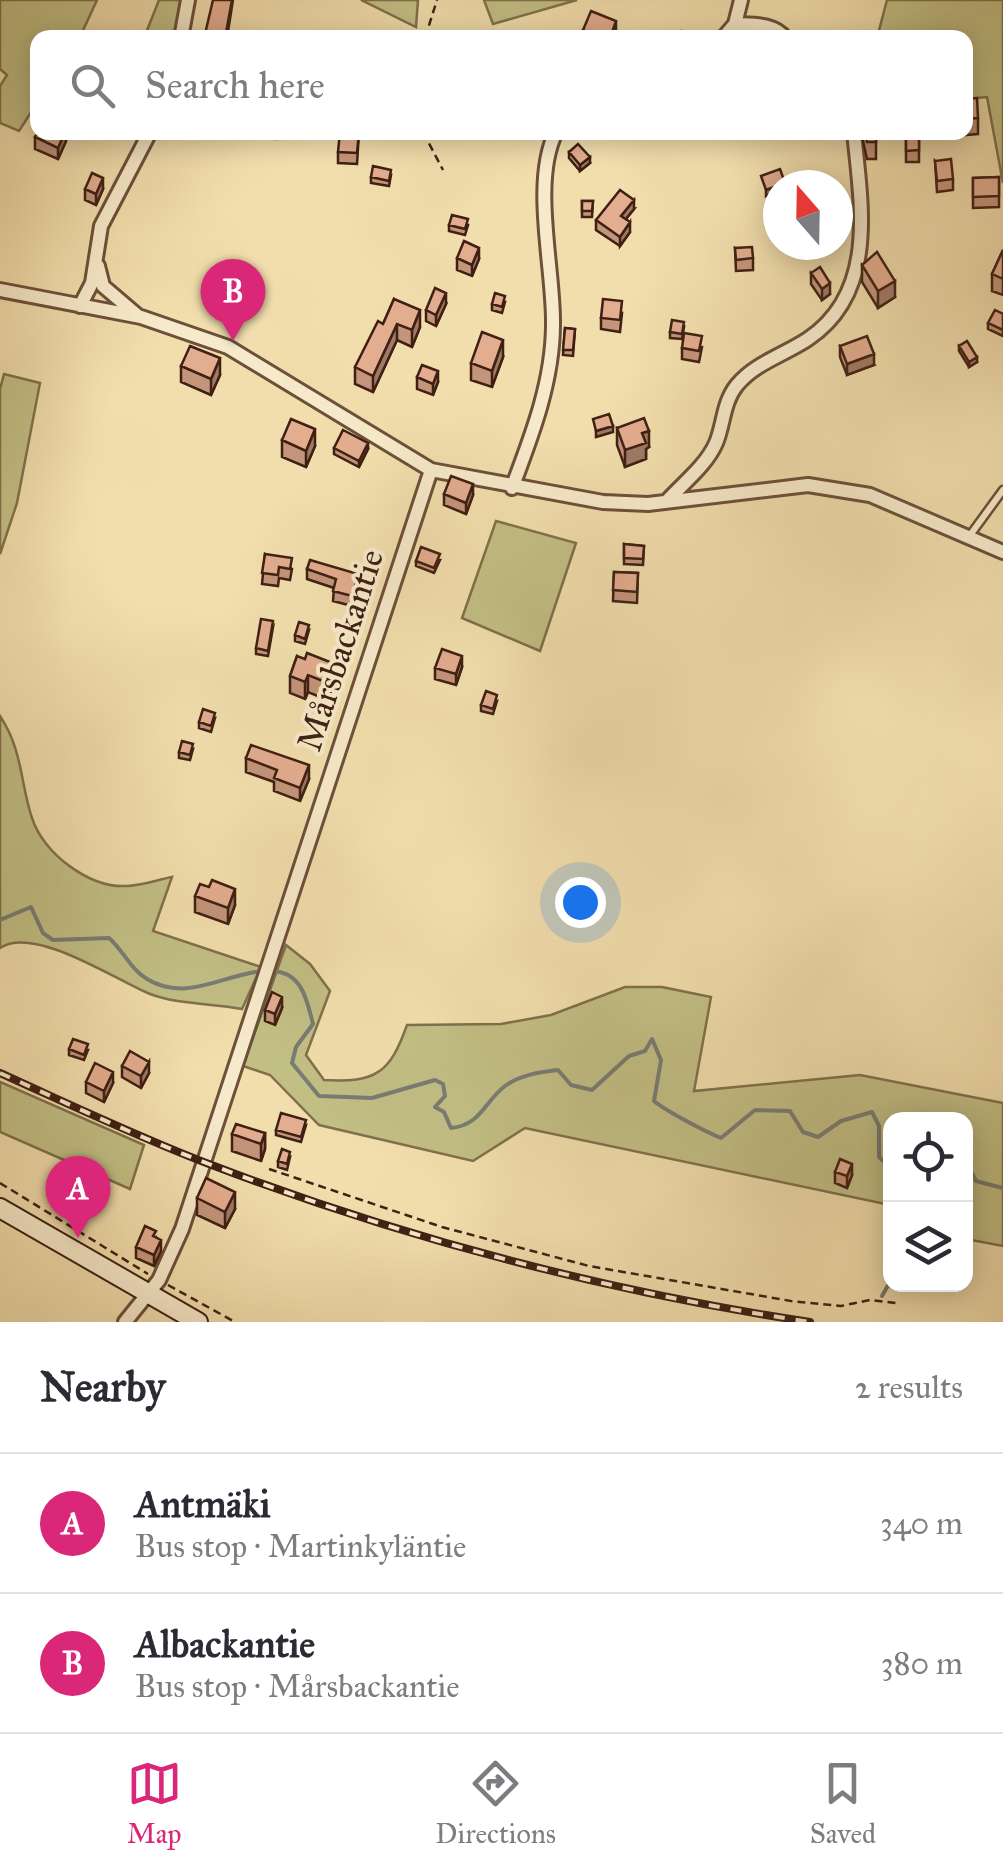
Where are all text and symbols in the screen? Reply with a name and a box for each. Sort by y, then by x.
search box [30,30,973,140]
icon: search [65,58,120,113]
text: Search here [145,62,325,108]
north arrow [763,170,853,260]
pin: B [200,258,266,341]
street label: Mårsbackantie [288,544,393,756]
your location [555,877,606,928]
map controls [883,1112,973,1292]
button: locate [883,1112,973,1202]
pin: A [46,1156,110,1238]
button: layers [883,1202,973,1292]
text: Nearby [40,1361,165,1413]
text: 2 results [855,1368,963,1407]
text: Antmäki [135,1481,271,1527]
text: A [62,1504,83,1543]
text: 340 m [880,1504,963,1543]
text: Bus stop · Martinkyläntie [135,1527,466,1566]
text: Albackantie [135,1621,315,1667]
text: B [62,1644,83,1683]
text: 380 m [881,1644,963,1683]
text: Bus stop · Mårsbackantie [135,1667,460,1706]
tab: Map [127,1756,182,1851]
tab: Directions [435,1756,556,1851]
tab: Saved [810,1756,876,1851]

